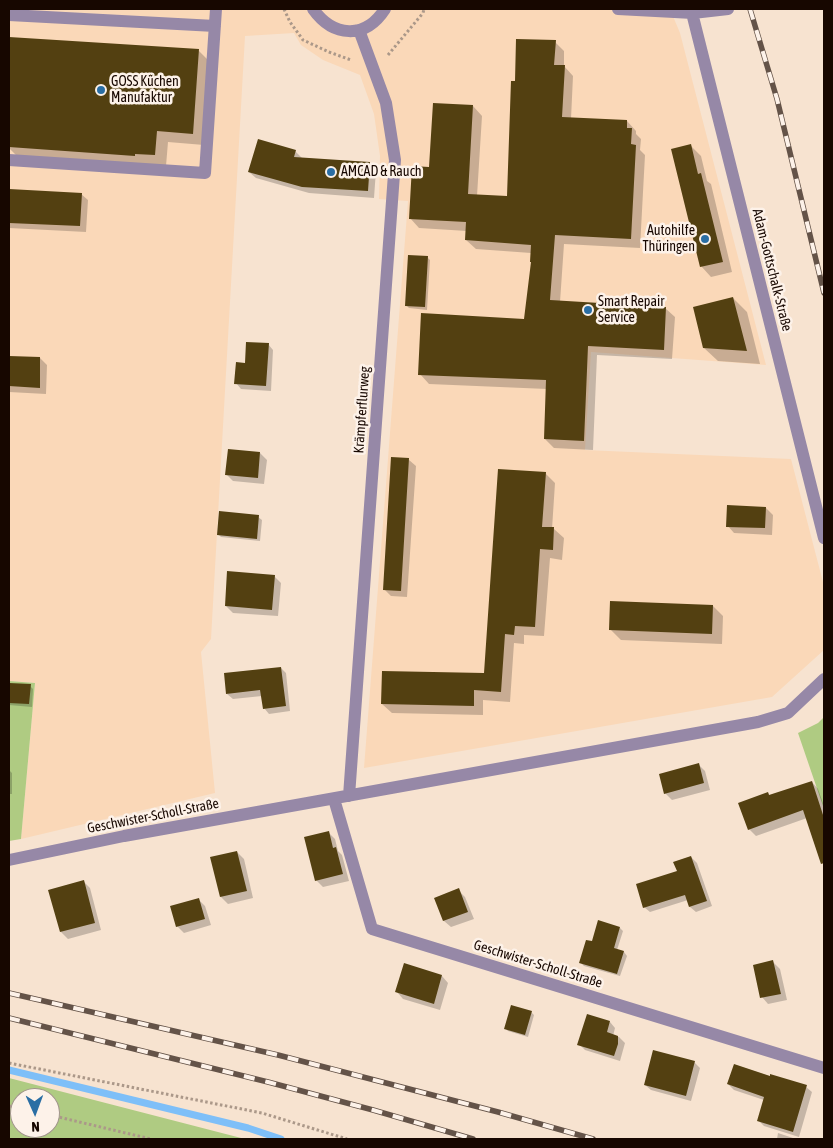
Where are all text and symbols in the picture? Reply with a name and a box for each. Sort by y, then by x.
place label: GOSS Küchen Manufaktur [111,74,179,106]
marker: GOSS Küchen Manufaktur [95,84,107,96]
place label: AMCAD & Rauch [341,164,422,180]
marker: AMCAD & Rauch [325,166,337,178]
street label: Adam-Gottschalk-Straße [749,207,795,333]
place label: Autohilfe Thüringen [643,223,695,256]
marker: Autohilfe Thüringen [699,233,711,245]
place label: Smart Repair Service [598,294,664,326]
marker: Smart Repair Service [582,304,594,316]
street label: Krämpferflurweg [351,366,373,454]
street label: Geschwister-Scholl-Straße [86,795,220,837]
street label: Geschwister-Scholl-Straße [472,936,604,992]
north arrow [10,1088,60,1138]
text: N [31,1119,40,1135]

